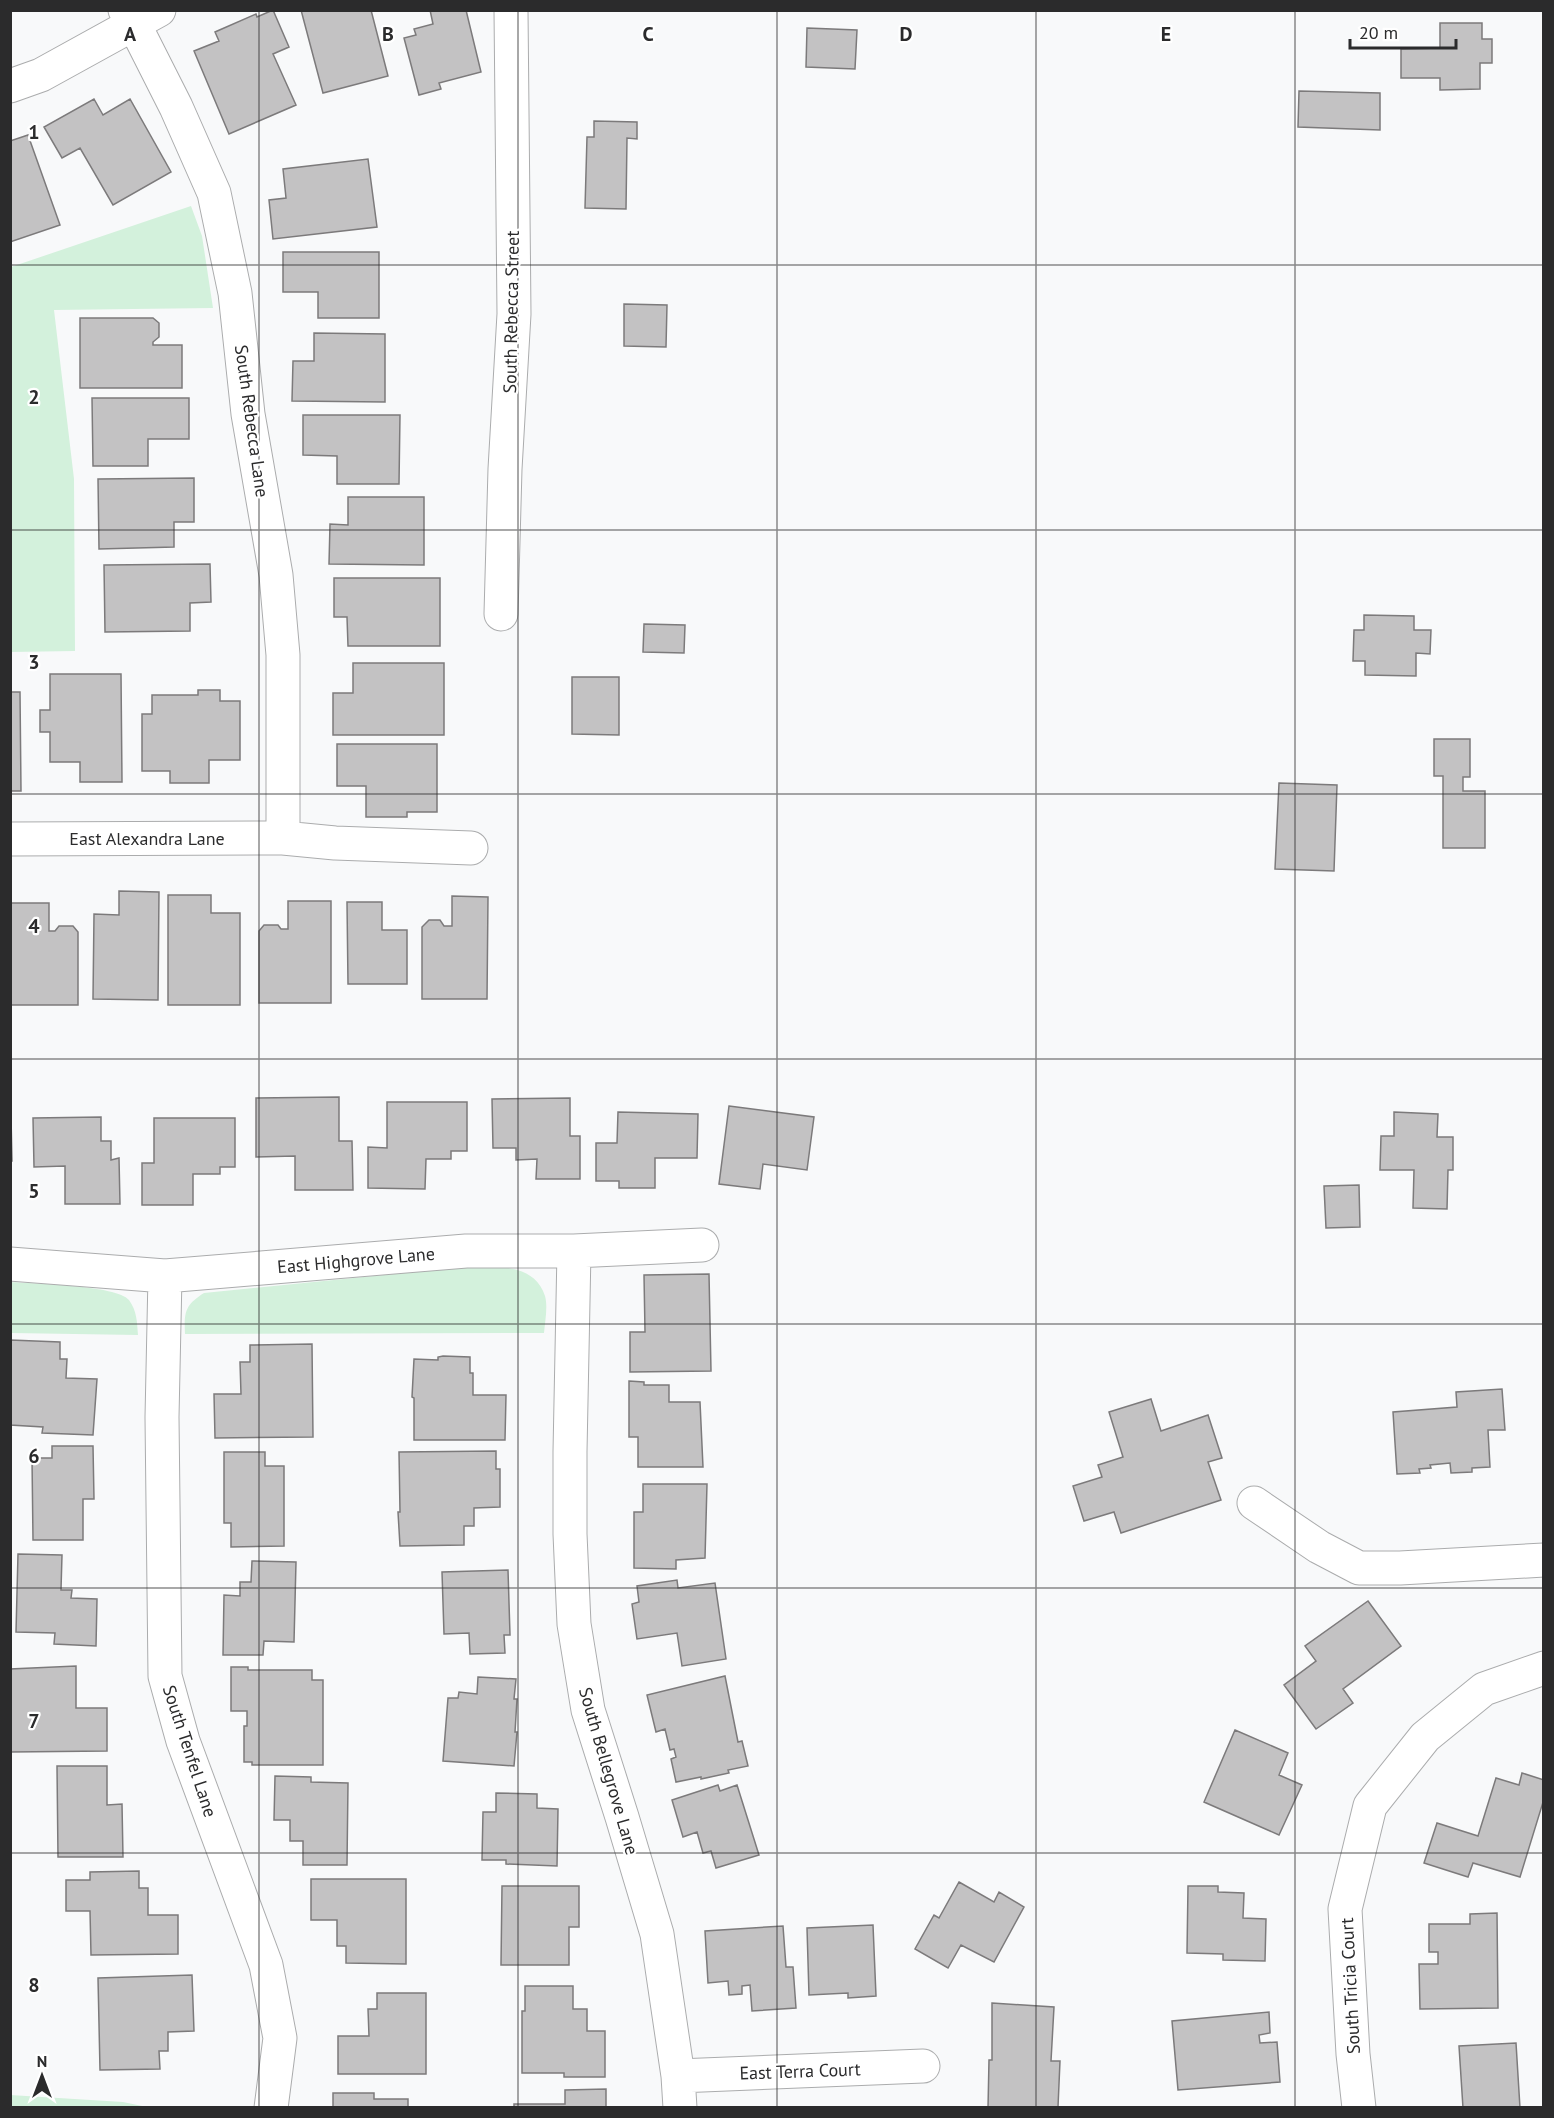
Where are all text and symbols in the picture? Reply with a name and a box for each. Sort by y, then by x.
scale bar [1350,12,1456,50]
text: A [124,21,137,47]
text: B [382,21,394,47]
text: C [642,21,654,47]
text: D [900,21,913,47]
text: E [1161,21,1171,47]
text: 20 m [1359,21,1398,44]
text: 1 [28,119,40,145]
street label: South Rebecca Street [498,230,524,394]
street label: South Rebecca Lane [230,343,274,499]
text: 2 [28,384,40,410]
text: 3 [28,649,40,675]
street label: East Alexandra Lane [69,827,225,850]
text: 4 [28,913,40,939]
text: 5 [28,1178,40,1204]
street label: East Highgrove Lane [276,1242,436,1278]
text: 6 [28,1443,40,1469]
street label: South Tenfel Lane [158,1682,222,1820]
street label: South Bellegrove Lane [574,1685,644,1857]
text: 7 [28,1708,40,1734]
street label: South Tricia Court [1335,1917,1365,2055]
text: 8 [28,1972,40,1998]
north arrow [12,2046,72,2106]
text: N [37,2051,47,2071]
street label: East Terra Court [739,2057,861,2085]

